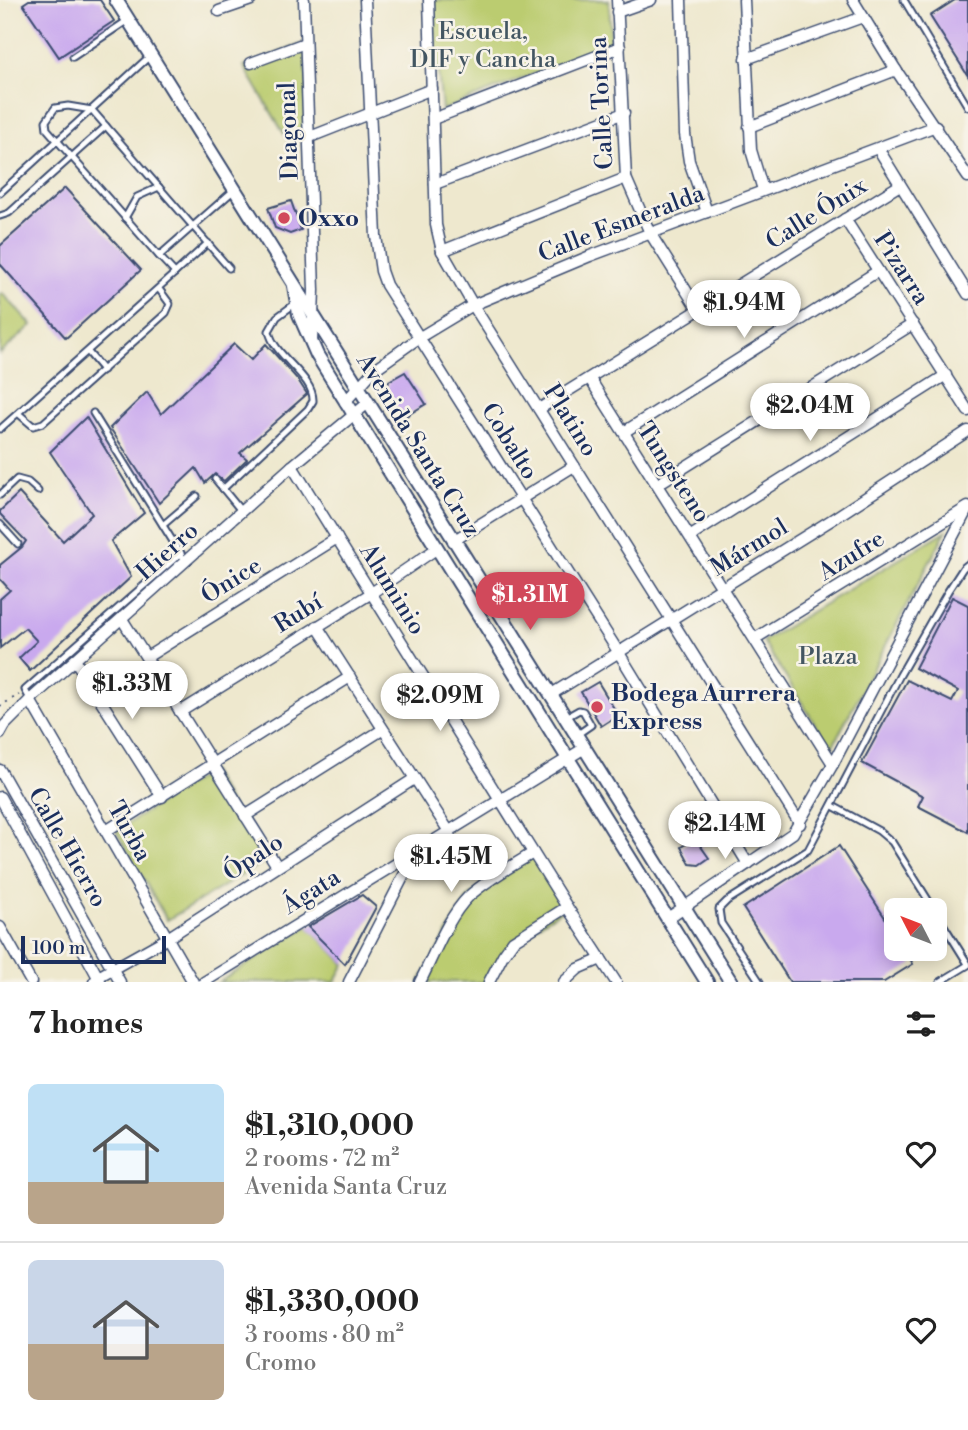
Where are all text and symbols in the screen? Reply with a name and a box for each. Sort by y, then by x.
park label: Escuela, DIF y Cancha [410,17,557,75]
street label: Calle Torina [583,35,620,170]
street label: Diagonal [272,81,306,181]
street label: Calle Ónix [760,169,873,257]
street label: Calle Esmeralda [534,178,709,269]
place label: Oxxo [298,204,359,234]
marker: Oxxo [276,210,292,226]
street label: Pizarra [866,226,936,312]
pin: $1.94M [687,280,801,340]
text: $1.94M [703,289,785,317]
street label: Avenida Santa Cruz [349,347,487,543]
street label: Platino [536,379,604,462]
pin: $2.04M [753,384,867,443]
text: $2.04M [766,392,854,420]
street label: Cobalto [474,398,544,485]
street label: Tungsteno [629,416,717,529]
street label: Mármol [705,512,794,583]
street label: Hierro [130,516,205,588]
street label: Azufre [812,524,890,588]
street label: Aluminio [352,538,432,641]
street label: Ónice [195,549,267,611]
pin: $1.31M [473,572,587,632]
text: $1.31M [492,581,568,609]
street label: Rubí [269,587,329,640]
park label: Plaza [798,642,859,672]
pin: $1.33M [75,662,189,721]
text: $1.33M [92,670,172,698]
pin: $2.09M [383,674,497,733]
place label: Bodega Aurrera Express [611,679,797,737]
text: $2.09M [397,682,483,710]
marker: Bodega Aurrera Express [589,699,605,715]
street label: Calle Hierro [21,782,114,913]
street label: Turba [100,796,158,868]
pin: $2.14M [668,802,782,861]
text: $2.14M [684,810,766,838]
street label: Ópalo [217,826,289,888]
pin: $1.45M [394,834,508,894]
text: $1.45M [410,843,492,871]
street label: Ágata [276,861,347,922]
north arrow [884,898,947,961]
map controls [884,898,947,961]
scale bar [21,933,166,965]
text: 100 m [32,936,85,960]
text: 7 homes [28,1005,143,1043]
icon: filters [902,1005,940,1043]
text: $1,310,000 [245,1107,414,1145]
icon: home [84,1112,168,1196]
icon: heart [902,1135,940,1173]
text: 2 rooms · 72 m² [245,1145,399,1173]
text: Avenida Santa Cruz [245,1173,447,1201]
text: $1,330,000 [245,1283,419,1321]
icon: home [84,1288,168,1372]
icon: heart [902,1311,940,1349]
text: 3 rooms · 80 m² [245,1321,404,1349]
text: Cromo [245,1349,316,1377]

